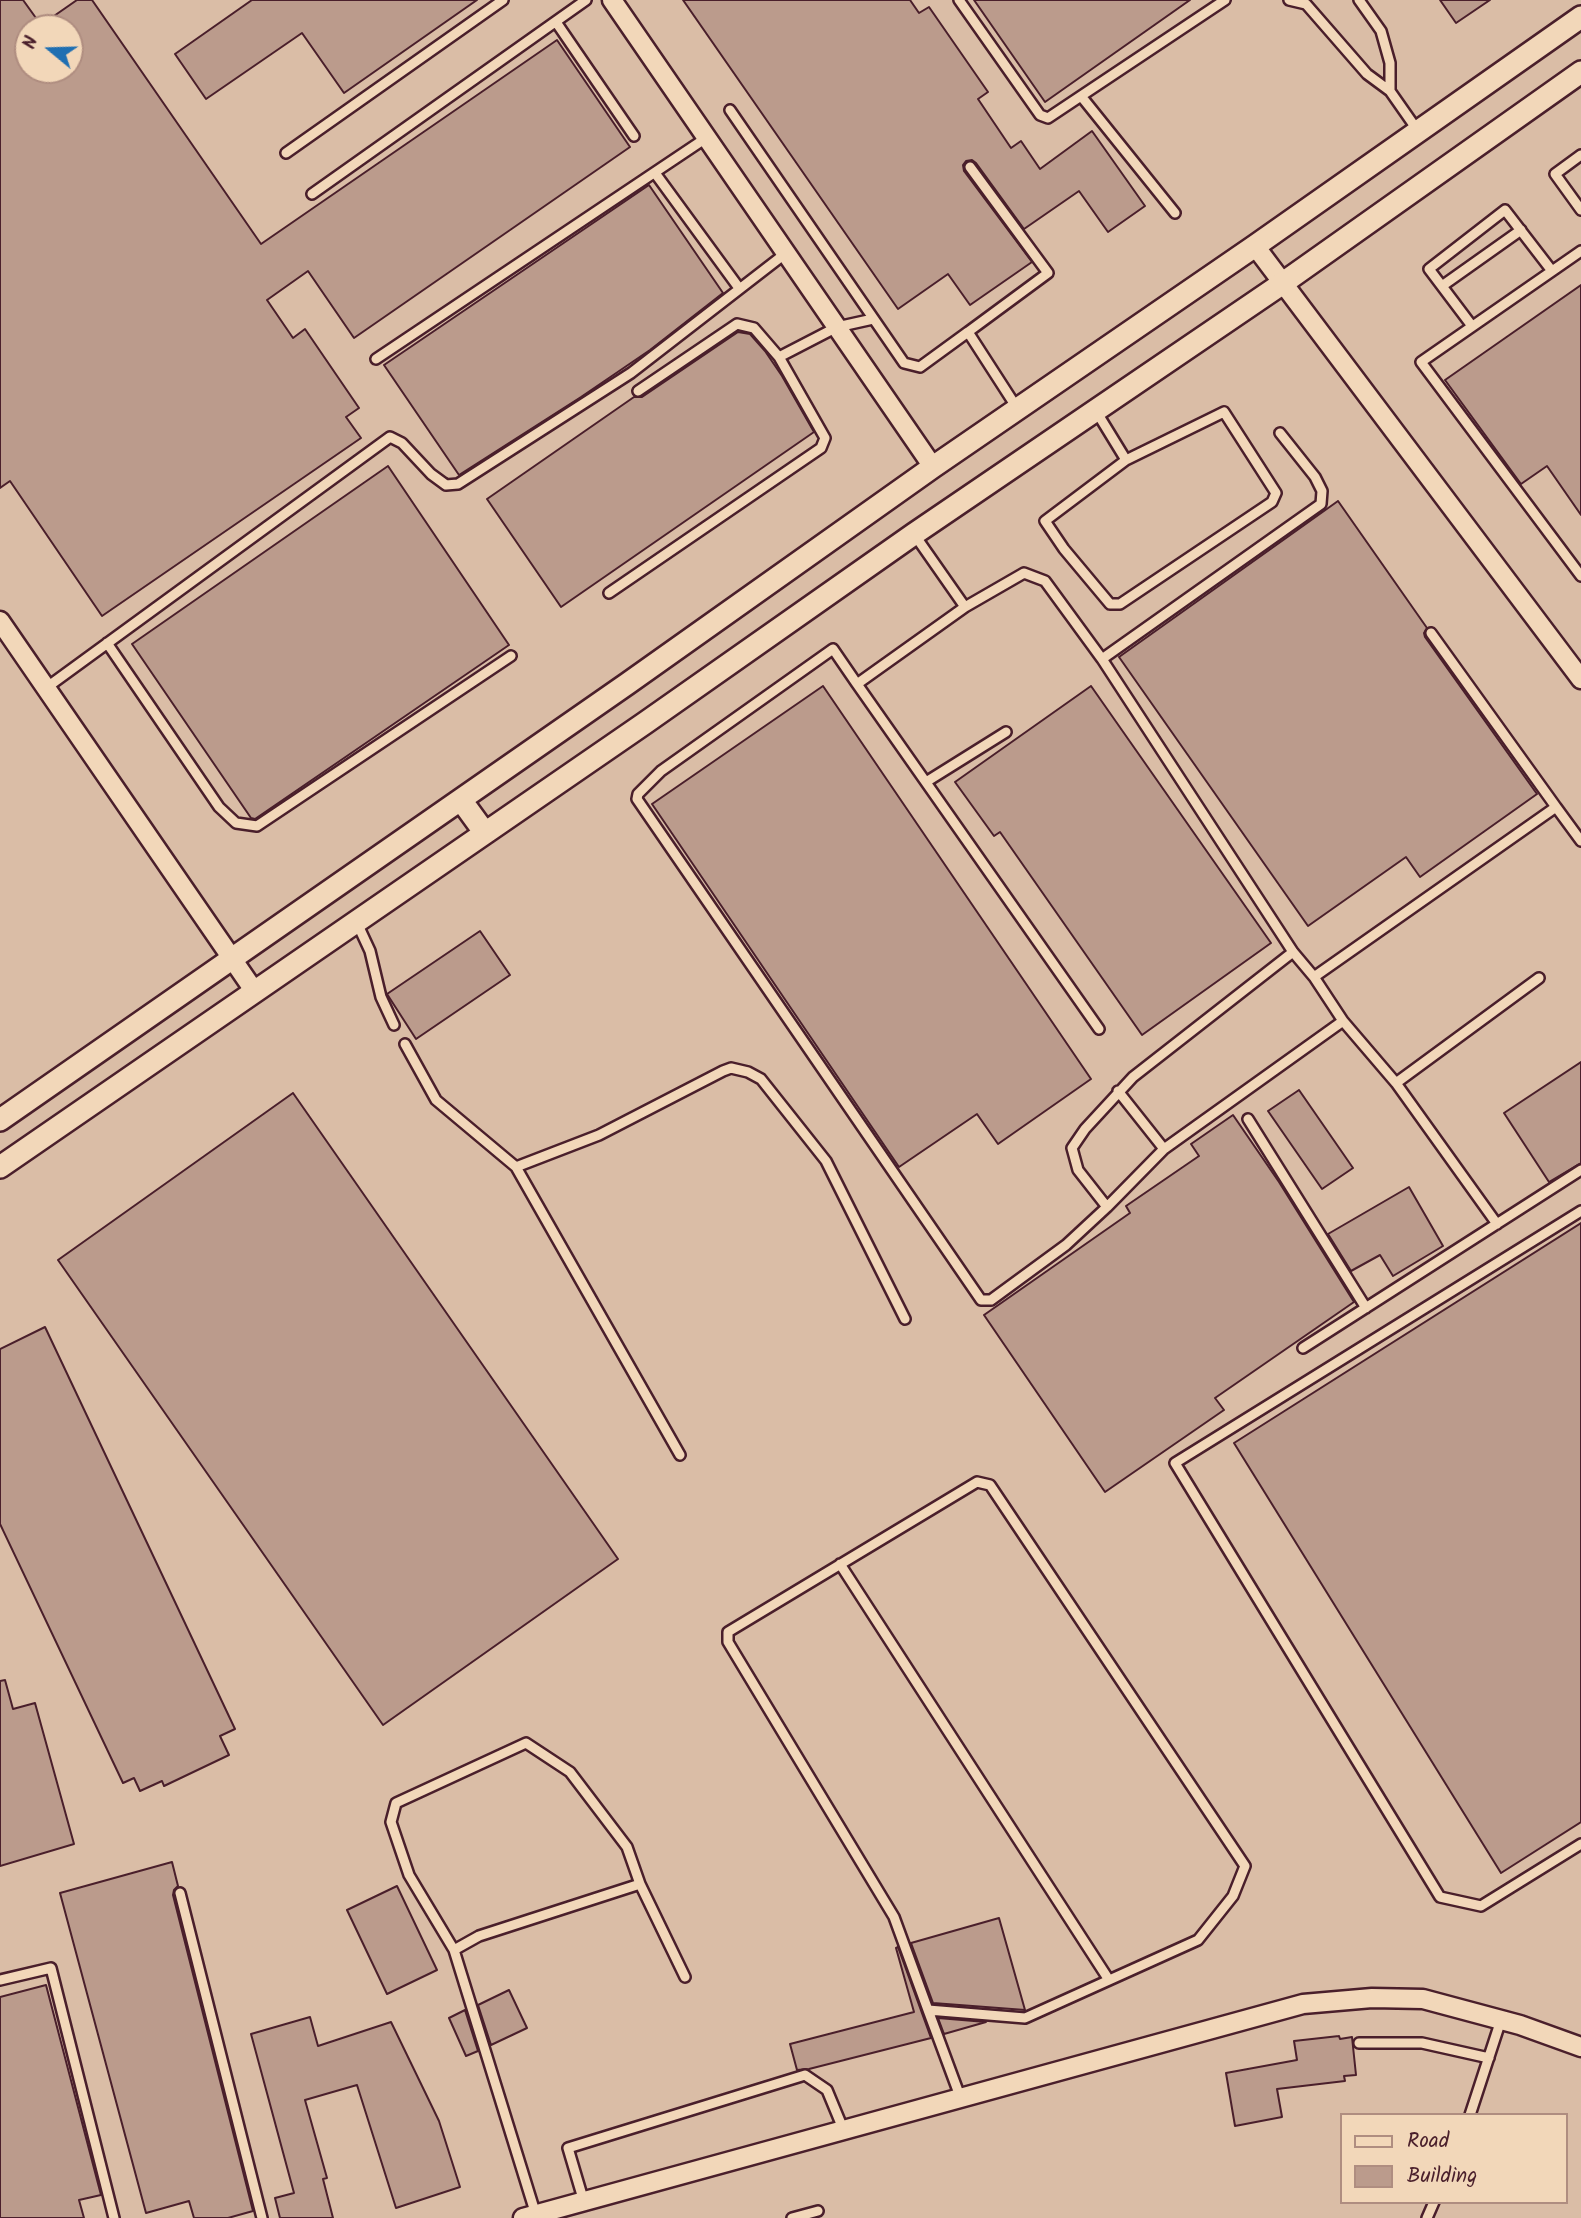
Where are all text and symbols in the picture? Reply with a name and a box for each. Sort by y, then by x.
north arrow [14,14,84,84]
text: N [15,32,47,53]
legend [1340,2113,1567,2204]
text: Road [1407,2125,1449,2158]
text: Building [1407,2160,1477,2193]

